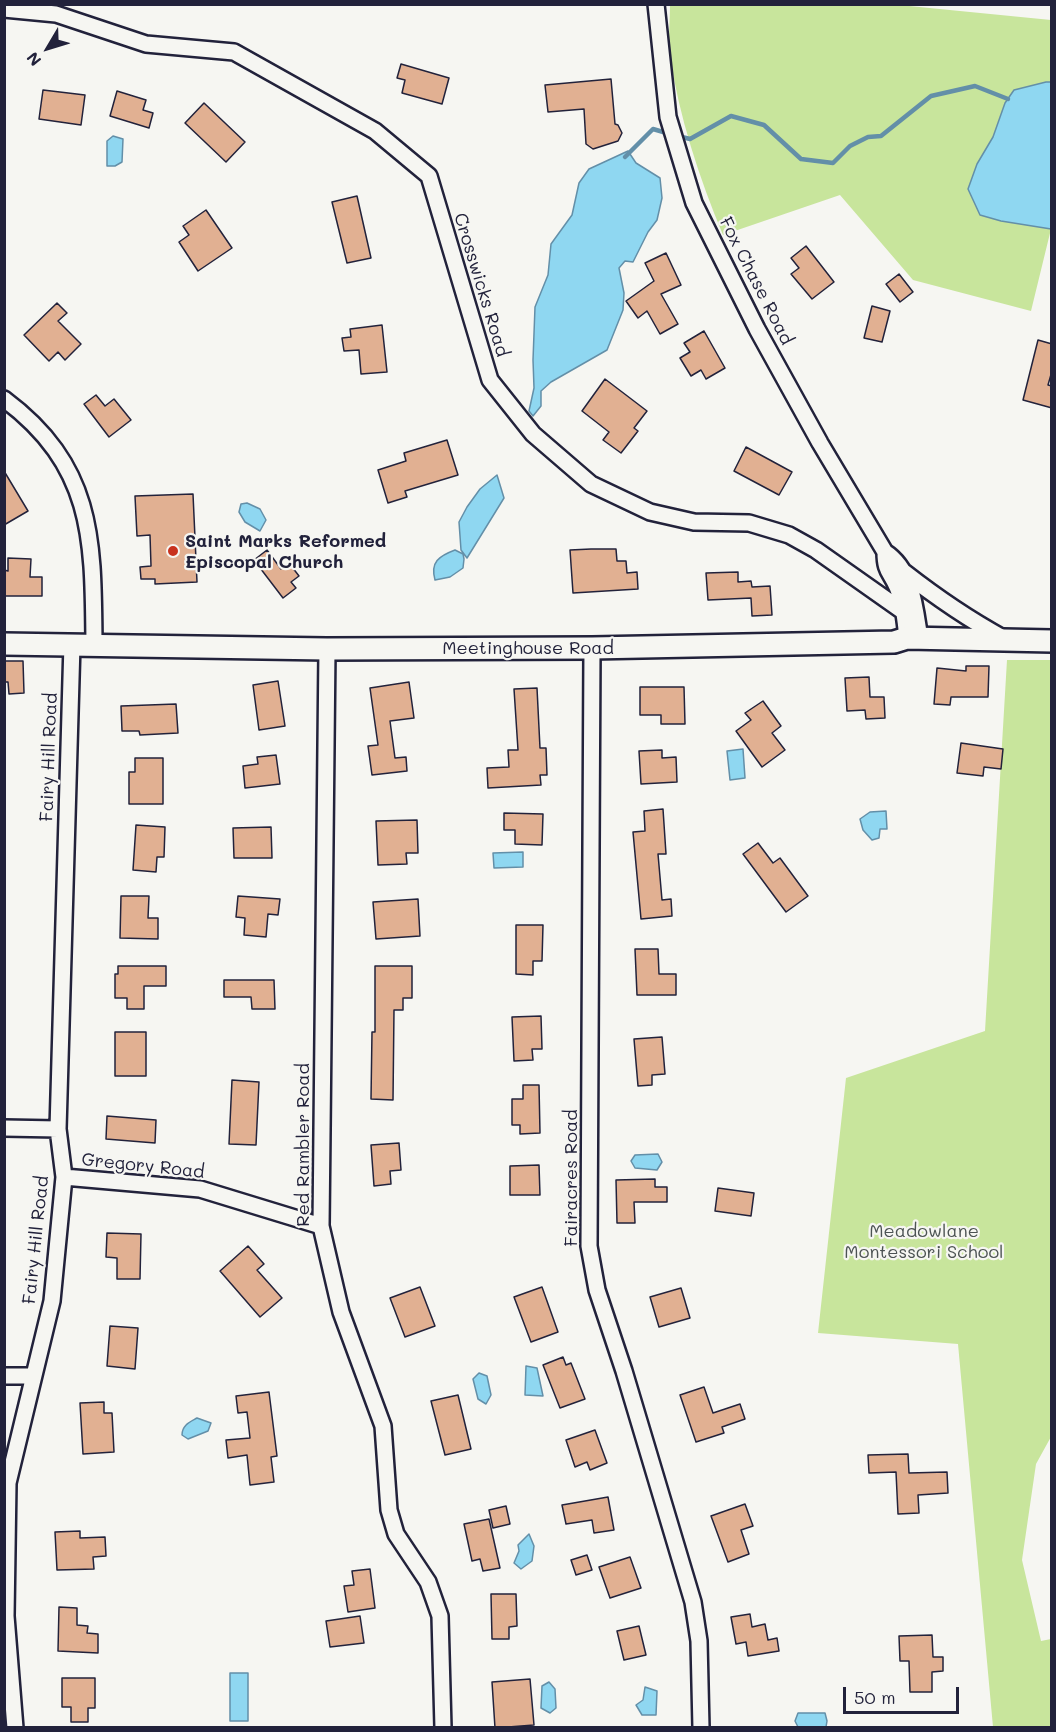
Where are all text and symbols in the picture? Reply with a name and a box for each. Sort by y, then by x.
north arrow [18,18,78,78]
text: N [21,48,45,71]
street label: Crosswicks Road [449,211,513,359]
street label: Fox Chase Road [715,214,797,348]
place label: Saint Marks Reformed Episcopal Church [185,530,386,572]
marker: Saint Marks Reformed Episcopal Church [166,544,180,558]
street label: Meetinghouse Road [442,637,614,659]
street label: Fairy Hill Road [36,692,62,822]
street label: Red Rambler Road [292,1063,314,1227]
street label: Fairacres Road [560,1109,582,1247]
street label: Gregory Road [80,1149,206,1183]
street label: Fairy Hill Road [19,1175,53,1305]
park label: Meadowlane Montessori School [844,1220,1004,1262]
scale bar [846,1675,962,1713]
text: 50 m [854,1685,896,1709]

